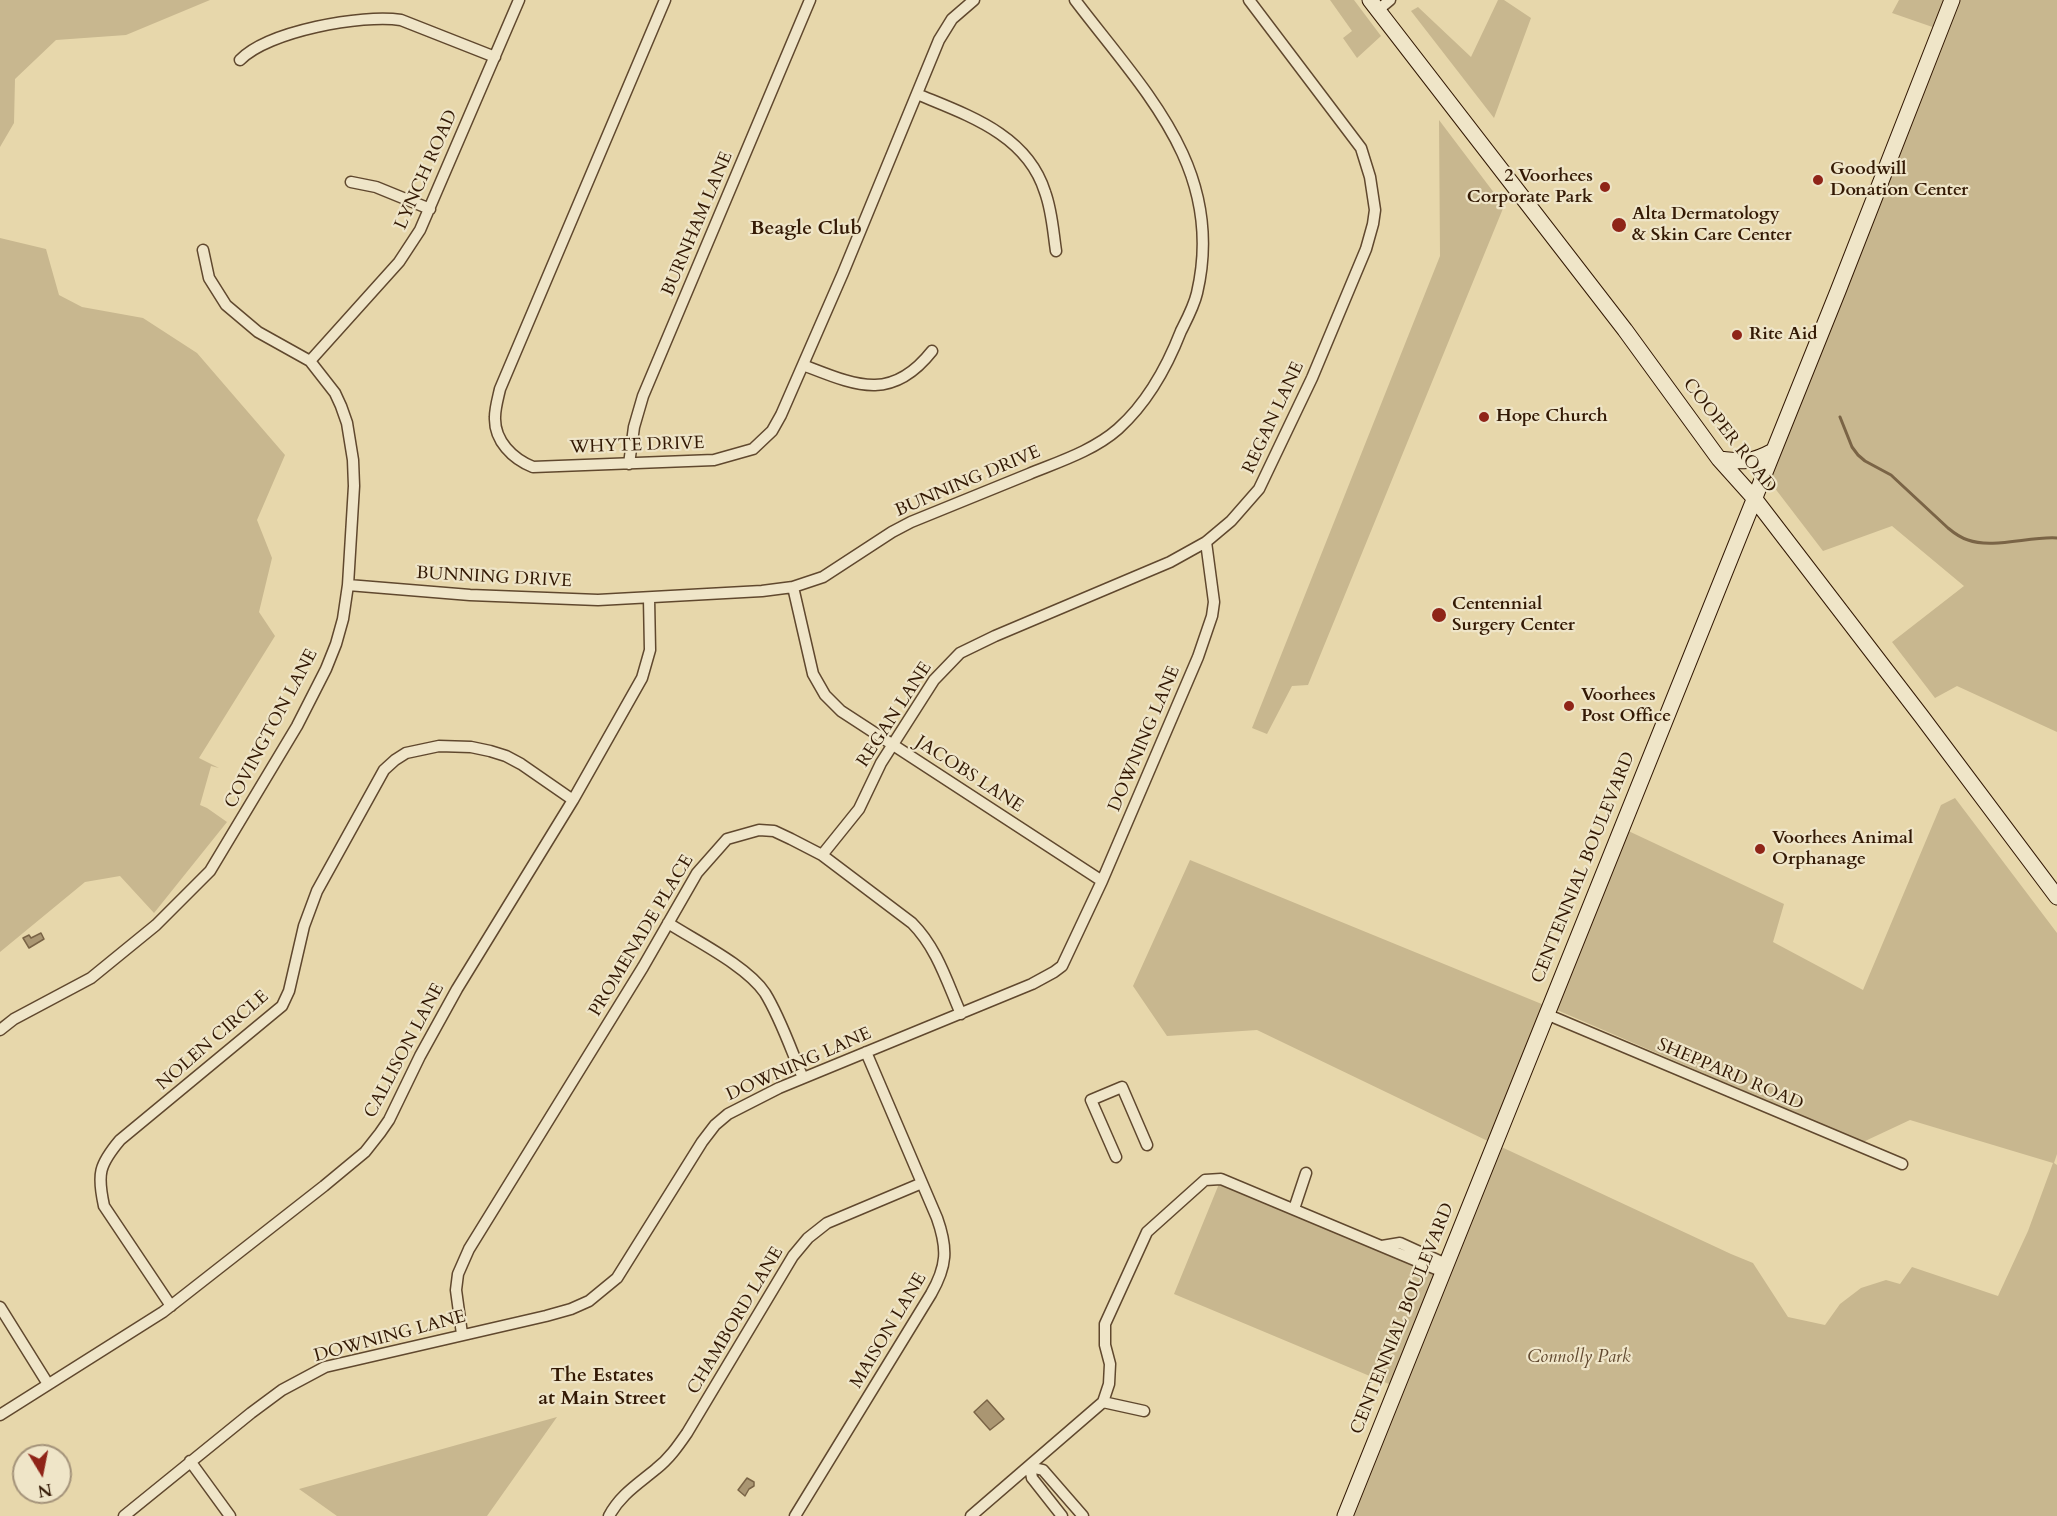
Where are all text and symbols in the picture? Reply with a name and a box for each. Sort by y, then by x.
street label: LYNCH ROAD [391,107,463,233]
street label: BURNHAM LANE [658,149,738,299]
place label: Goodwill Donation Center [1830,159,1968,201]
place label: 2 Voorhees Corporate Park [1467,166,1593,208]
marker: Goodwill Donation Center [1811,173,1825,187]
marker: 2 Voorhees Corporate Park [1598,180,1612,194]
place label: Alta Dermatology & Skin Care Center [1632,204,1792,246]
marker: Alta Dermatology & Skin Care Center [1610,216,1628,234]
district label: Beagle Club [750,217,862,241]
place label: Rite Aid [1749,324,1818,346]
marker: Rite Aid [1730,328,1744,342]
street label: REGAN LANE [1239,359,1309,477]
street label: COOPER ROAD [1678,374,1780,498]
place label: Hope Church [1496,406,1608,428]
marker: Hope Church [1477,410,1491,424]
street label: WHYTE DRIVE [569,433,705,459]
street label: BUNNING DRIVE [892,442,1044,522]
street label: BUNNING DRIVE [416,563,572,593]
place label: Centennial Surgery Center [1452,594,1575,636]
marker: Centennial Surgery Center [1430,606,1448,624]
street label: COVINGTON LANE [221,646,323,812]
street label: REGAN LANE [853,658,937,772]
street label: DOWNING LANE [1105,663,1185,815]
place label: Voorhees Post Office [1581,685,1671,728]
marker: Voorhees Post Office [1562,699,1576,713]
street label: JACOBS LANE [911,732,1027,818]
street label: CENTENNIAL BOULEVARD [1528,749,1640,987]
place label: Voorhees Animal Orphanage [1772,828,1913,870]
marker: Voorhees Animal Orphanage [1753,842,1767,856]
street label: PROMENADE PLACE [585,851,699,1021]
street label: CALLISON LANE [360,980,450,1122]
street label: NOLEN CIRCLE [153,987,273,1095]
street label: DOWNING LANE [723,1023,875,1107]
street label: SHEPPARD ROAD [1654,1034,1806,1116]
street label: CENTENNIAL BOULEVARD [1347,1200,1459,1438]
street label: CHAMBORD LANE [683,1243,789,1399]
street label: MAISON LANE [846,1269,932,1393]
street label: DOWNING LANE [312,1306,468,1368]
park label: Connolly Park [1527,1347,1631,1369]
district label: The Estates at Main Street [538,1364,666,1411]
north arrow [12,1444,72,1504]
text: N [36,1478,54,1502]

